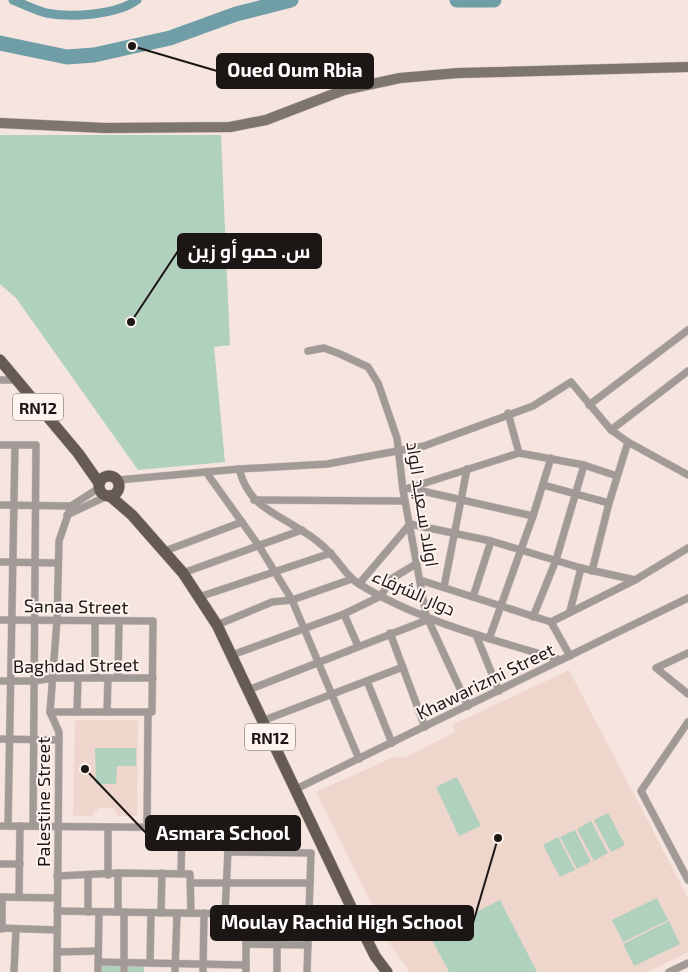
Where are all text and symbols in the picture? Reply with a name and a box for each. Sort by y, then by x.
callout: Oued Oum Rbia [217,54,373,88]
text: Oued Oum Rbia [227,58,363,81]
callout: س. حمو أو زين [178,234,321,268]
text: س. حمو أو زين [188,238,310,264]
road number: RN12 [13,394,63,421]
street label: اولاد سـعيـد الواد [401,440,444,569]
street label: دوار الشرفاء [369,564,459,621]
street label: Sanaa Street [24,594,128,618]
street label: Khawarizmi Street [412,638,558,724]
street label: Baghdad Street [13,653,139,677]
road number: RN12 [245,724,295,750]
street label: Palestine Street [32,737,54,867]
callout: Asmara School [146,816,300,850]
text: Asmara School [156,821,291,844]
callout: Moulay Rachid High School [211,906,473,940]
text: Moulay Rachid High School [221,910,464,934]

